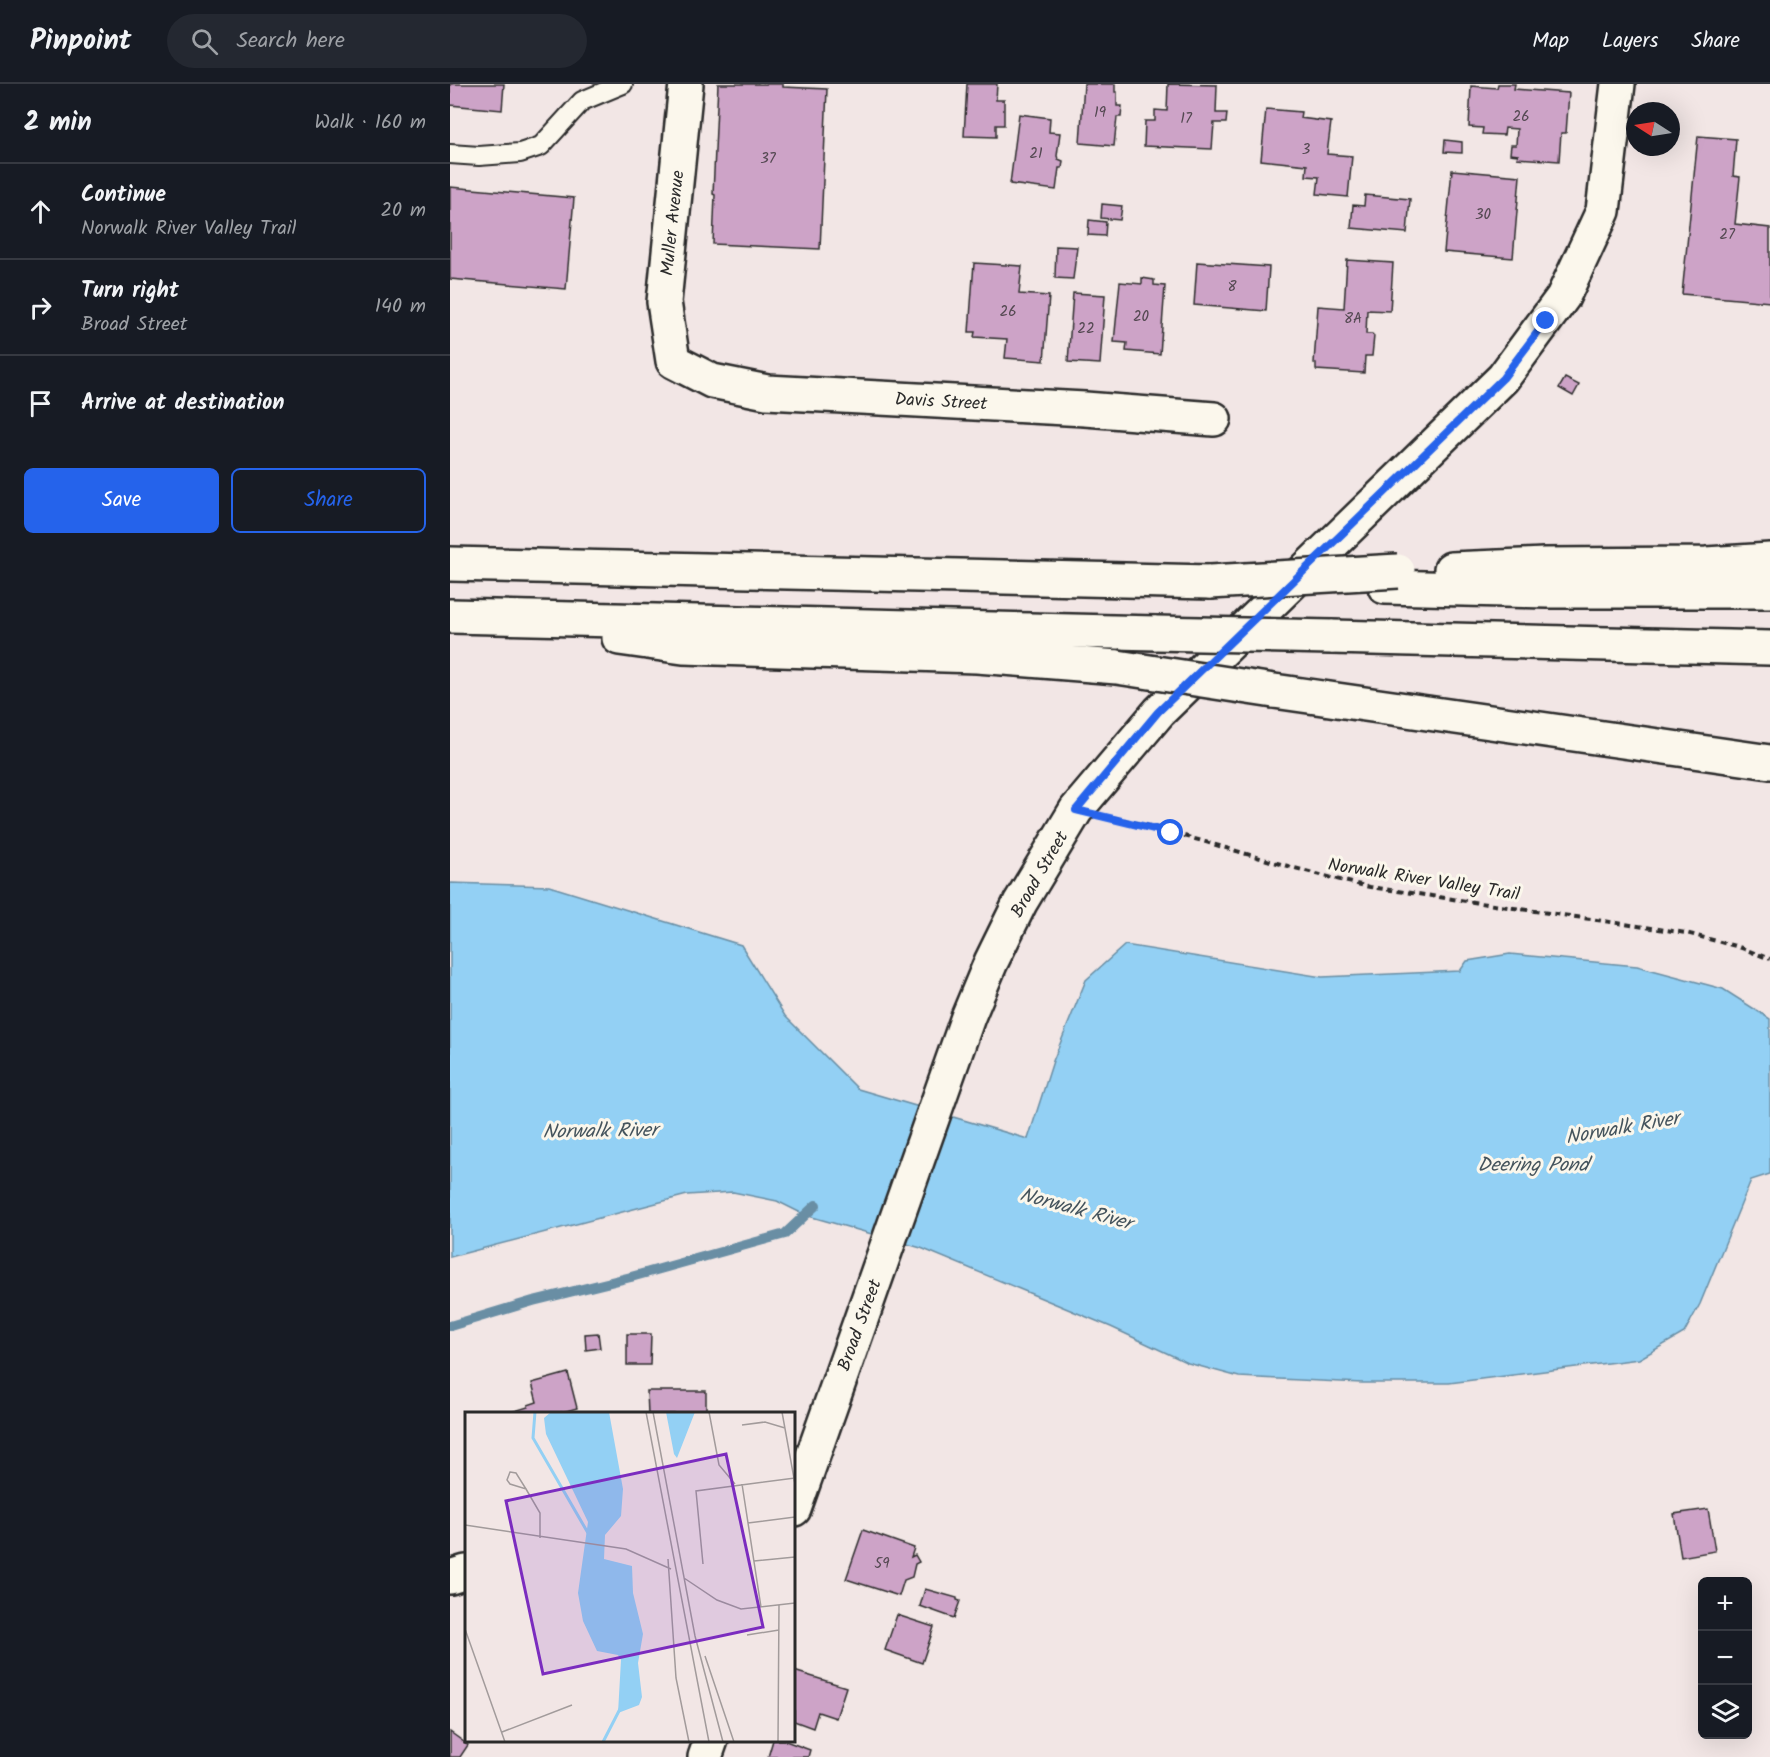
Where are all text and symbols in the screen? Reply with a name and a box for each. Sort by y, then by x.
search box [167,14,587,68]
text: Pinpoint [30,19,131,64]
text: Search here [236,24,345,59]
icon: search [188,25,221,58]
text: Map [1532,25,1569,58]
text: Layers [1602,25,1658,58]
text: Share [1691,25,1740,58]
house number: 19 [1094,101,1107,125]
text: 2 min [24,102,92,144]
north arrow [1626,102,1680,156]
house number: 26 [1512,105,1530,129]
text: Walk · 160 m [315,107,426,139]
house number: 17 [1180,107,1193,131]
house number: 3 [1302,138,1311,162]
house number: 21 [1029,142,1043,166]
house number: 37 [760,147,777,171]
street label: Muller Avenue [654,169,693,277]
text: Continue [81,178,166,213]
icon: ahead [24,195,57,228]
text: 20 m [380,195,426,227]
house number: 30 [1475,203,1492,227]
text: Norwalk River Valley Trail [81,213,296,245]
house number: 27 [1719,223,1736,247]
text: Turn right [81,274,179,309]
house number: 8 [1227,275,1237,299]
icon: right [24,291,57,324]
text: 140 m [375,291,426,323]
house number: 26 [999,300,1017,324]
house number: 20 [1133,305,1150,329]
house number: 8A [1344,307,1362,331]
route end [1532,307,1558,333]
text: Broad Street [81,309,188,341]
house number: 22 [1077,317,1095,341]
text: Arrive at destination [81,386,284,421]
street label: Davis Street [894,386,989,419]
icon: arrive [24,387,57,420]
button: Save [24,468,219,533]
button: Share [231,468,426,533]
route start [1157,819,1183,845]
street label: Broad Street [1004,825,1077,924]
street label: Norwalk River Valley Trail [1326,851,1522,910]
water label: Norwalk River [1563,1102,1686,1155]
water label: Norwalk River [542,1115,662,1149]
water label: Deering Pond [1477,1150,1594,1182]
water label: Norwalk River [1016,1180,1139,1241]
street label: Broad Street [830,1275,891,1376]
inset map [465,1412,795,1742]
house number: 59 [874,1552,890,1576]
map controls [1698,1577,1752,1739]
button: + [1698,1577,1752,1631]
button: − [1698,1631,1752,1685]
button: layers [1698,1685,1752,1739]

